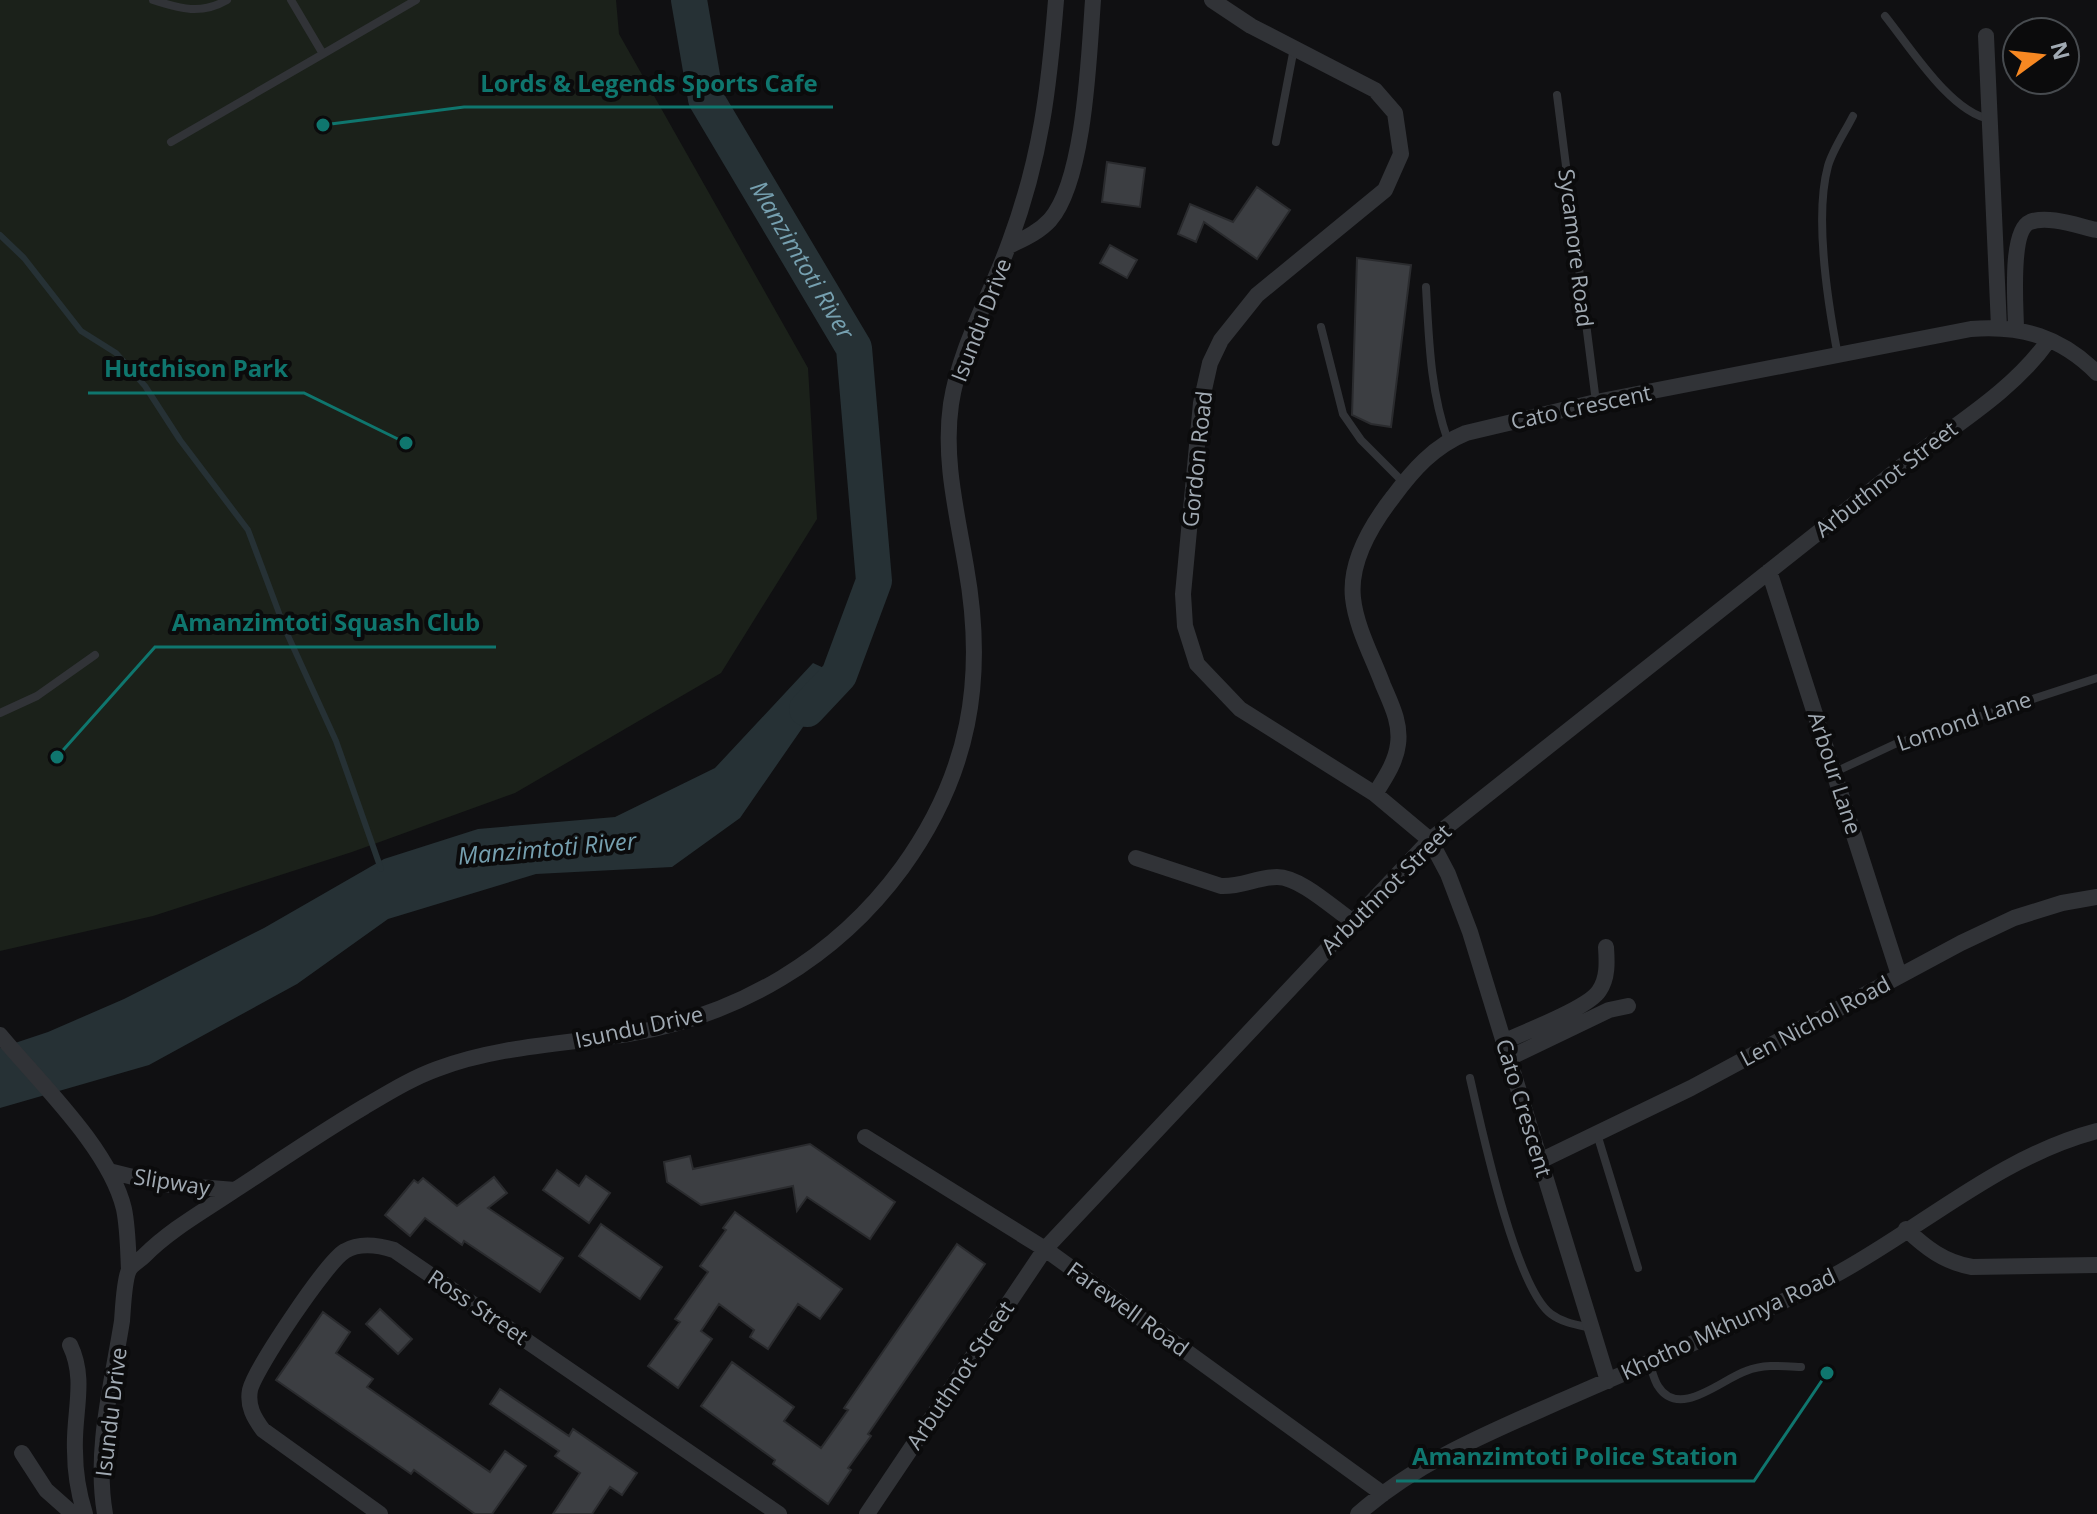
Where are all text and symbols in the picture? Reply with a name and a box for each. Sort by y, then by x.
north arrow [2001,16,2081,96]
text: N [2044,38,2078,63]
callout: Lords & Legends Sports Cafe [464,59,833,107]
text: Lords & Legends Sports Cafe [480,66,818,99]
street label: Sycamore Road [1552,167,1602,329]
water label: Manzimtoti River [743,174,864,346]
street label: Isundu Drive [943,254,1017,386]
callout: Hutchison Park [88,345,304,393]
text: Hutchison Park [104,351,288,384]
street label: Cato Crescent [1508,376,1654,436]
street label: Gordon Road [1174,389,1218,528]
street label: Arbuthnot Street [1808,413,1963,543]
callout: Amanzimtoti Squash Club [155,599,496,647]
text: Amanzimtoti Squash Club [172,605,480,638]
street label: Lomond Lane [1892,683,2035,757]
street label: Arbour Lane [1802,707,1870,838]
street label: Arbuthnot Street [1314,816,1457,960]
water label: Manzimtoti River [456,823,639,872]
street label: Len Nichol Road [1734,968,1895,1072]
street label: Isundu Drive [572,998,706,1054]
street label: Cato Crescent [1490,1035,1560,1181]
street label: Slipway [132,1160,213,1202]
street label: Farewell Road [1062,1254,1196,1363]
street label: Khotho Mkhunya Road [1615,1260,1840,1386]
street label: Ross Street [423,1262,535,1351]
street label: Arbuthnot Street [898,1294,1020,1455]
street label: Isundu Drive [87,1345,133,1478]
callout: Amanzimtoti Police Station [1396,1433,1754,1481]
text: Amanzimtoti Police Station [1412,1439,1738,1472]

